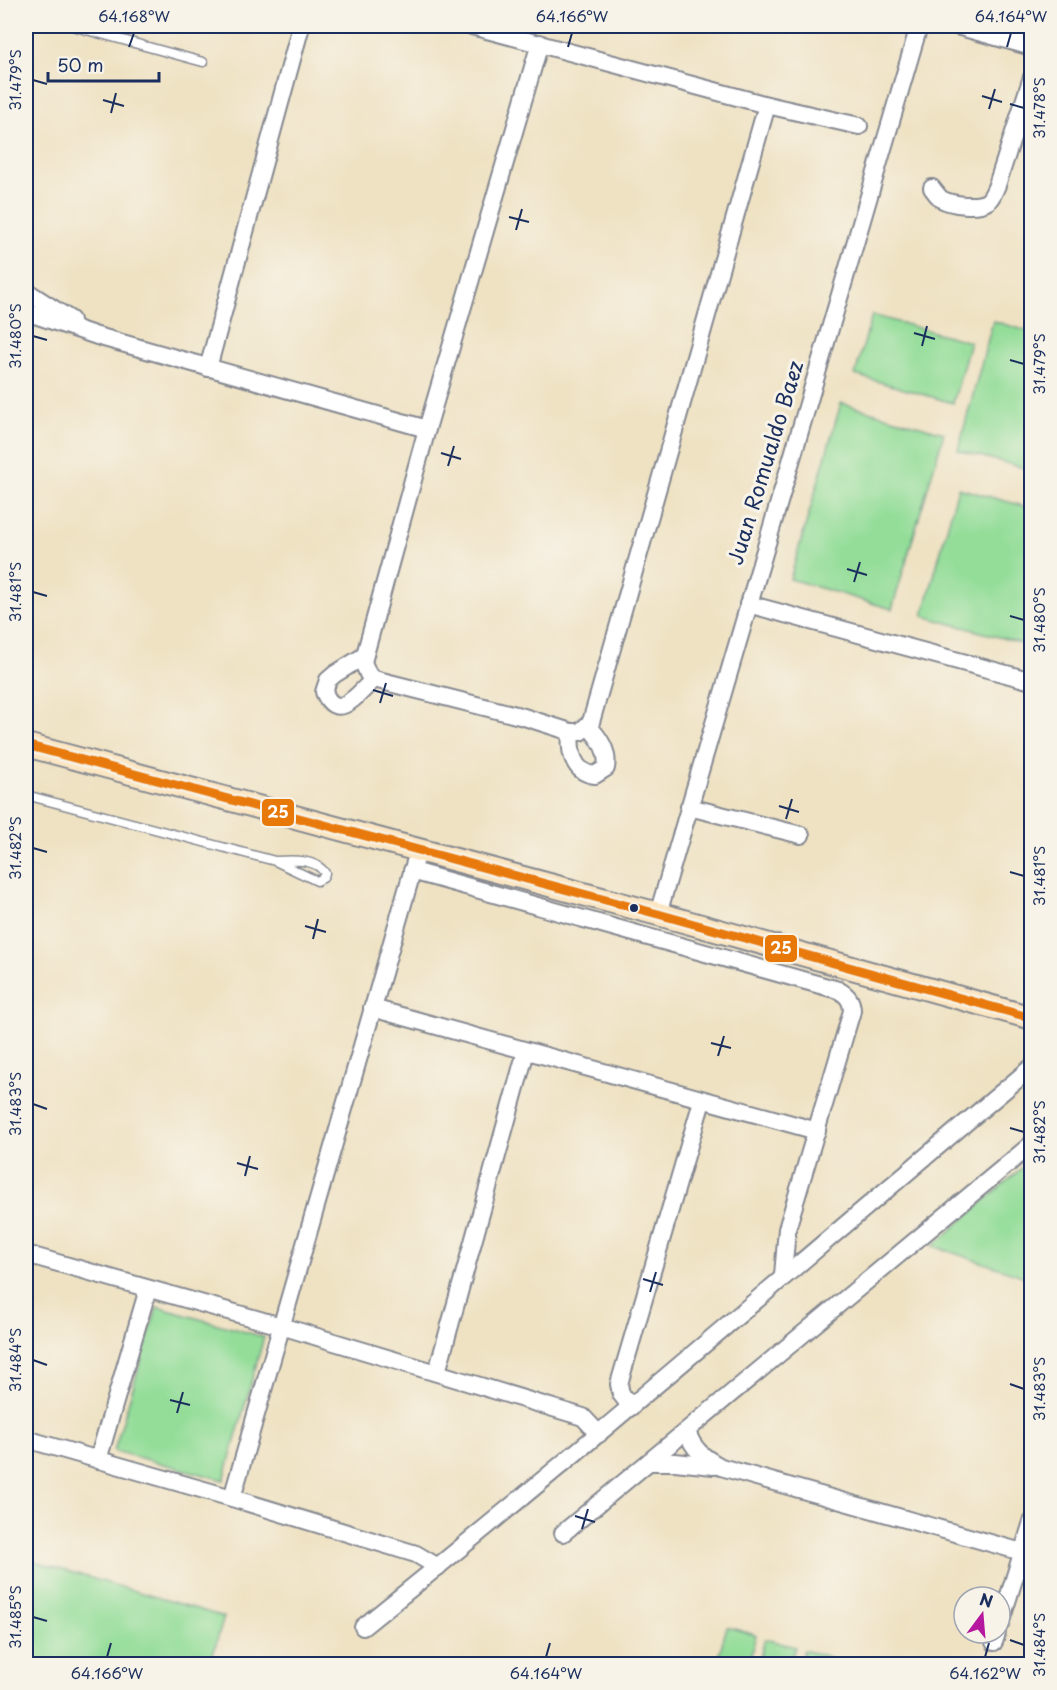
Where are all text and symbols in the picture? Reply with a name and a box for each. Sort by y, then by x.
text: 64.168°W [98,4,170,27]
text: 64.166°W [536,4,609,27]
text: 64.164°W [975,4,1048,27]
scale bar [48,45,159,83]
text: 31.479°S [3,49,26,111]
text: 50 m [57,51,104,78]
text: 31.478°S [1027,77,1050,139]
text: 31.480°S [3,303,26,369]
text: 31.479°S [1027,333,1050,395]
street label: Juan Romualdo Baez [718,356,810,568]
text: 31.481°S [3,562,26,622]
text: 31.480°S [1027,587,1050,653]
line badge: 25 [261,798,295,827]
text: 25 [267,799,289,823]
text: 31.482°S [3,816,26,880]
text: 31.481°S [1027,846,1050,906]
unlabelled marker [628,902,640,914]
line badge: 25 [764,934,798,963]
text: 25 [770,935,792,959]
text: 31.483°S [3,1072,26,1136]
text: 31.482°S [1027,1100,1050,1164]
text: 31.484°S [3,1328,26,1392]
text: 31.483°S [1027,1357,1050,1421]
text: 31.485°S [3,1585,26,1649]
north arrow [952,1585,1012,1645]
text: N [977,1586,996,1613]
text: 31.484°S [1027,1613,1050,1677]
text: 64.166°W [71,1661,144,1684]
text: 64.164°W [510,1661,583,1684]
text: 64.162°W [949,1661,1021,1684]

